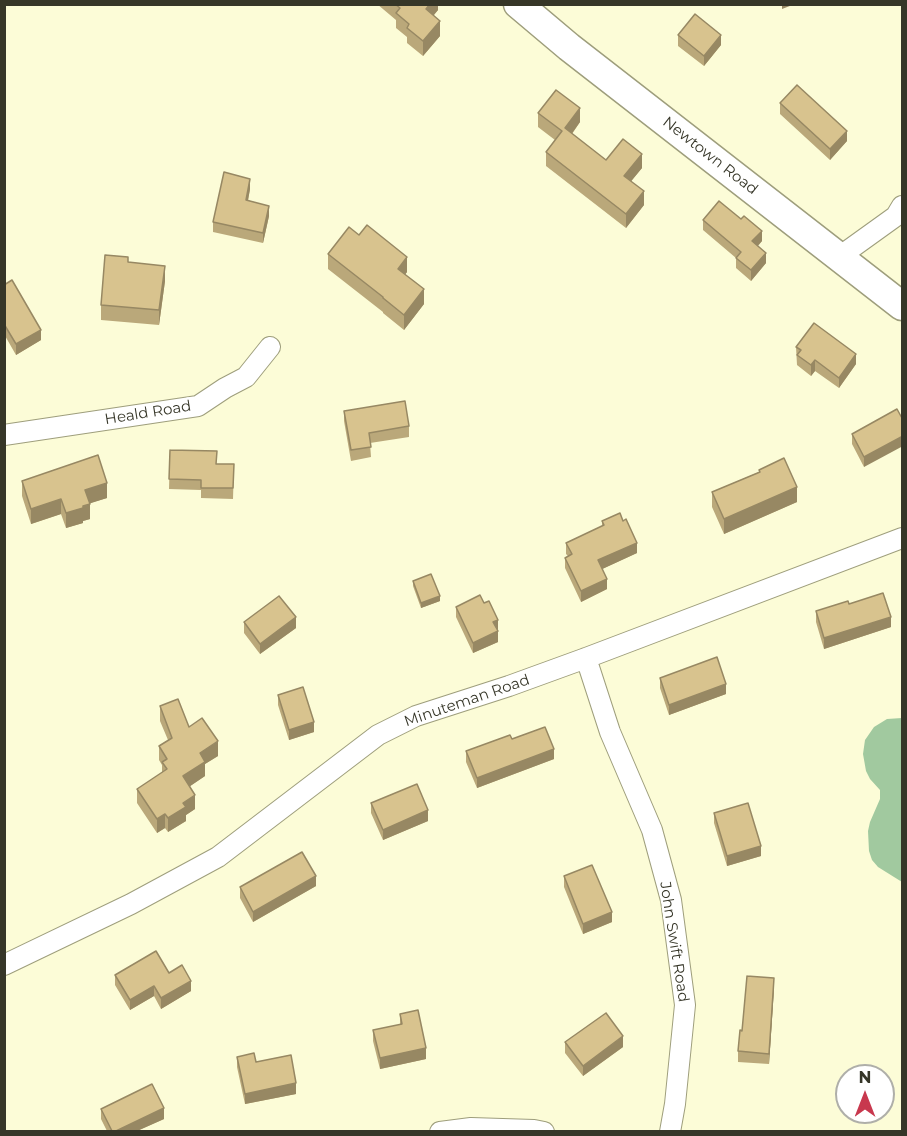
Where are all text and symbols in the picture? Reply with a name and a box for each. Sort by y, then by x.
street label: Newtown Road [659,113,761,199]
street label: Heald Road [104,397,192,429]
street label: Minuteman Road [402,671,532,731]
street label: John Swift Road [656,880,692,1004]
north arrow [835,1064,895,1124]
text: N [859,1068,871,1087]

